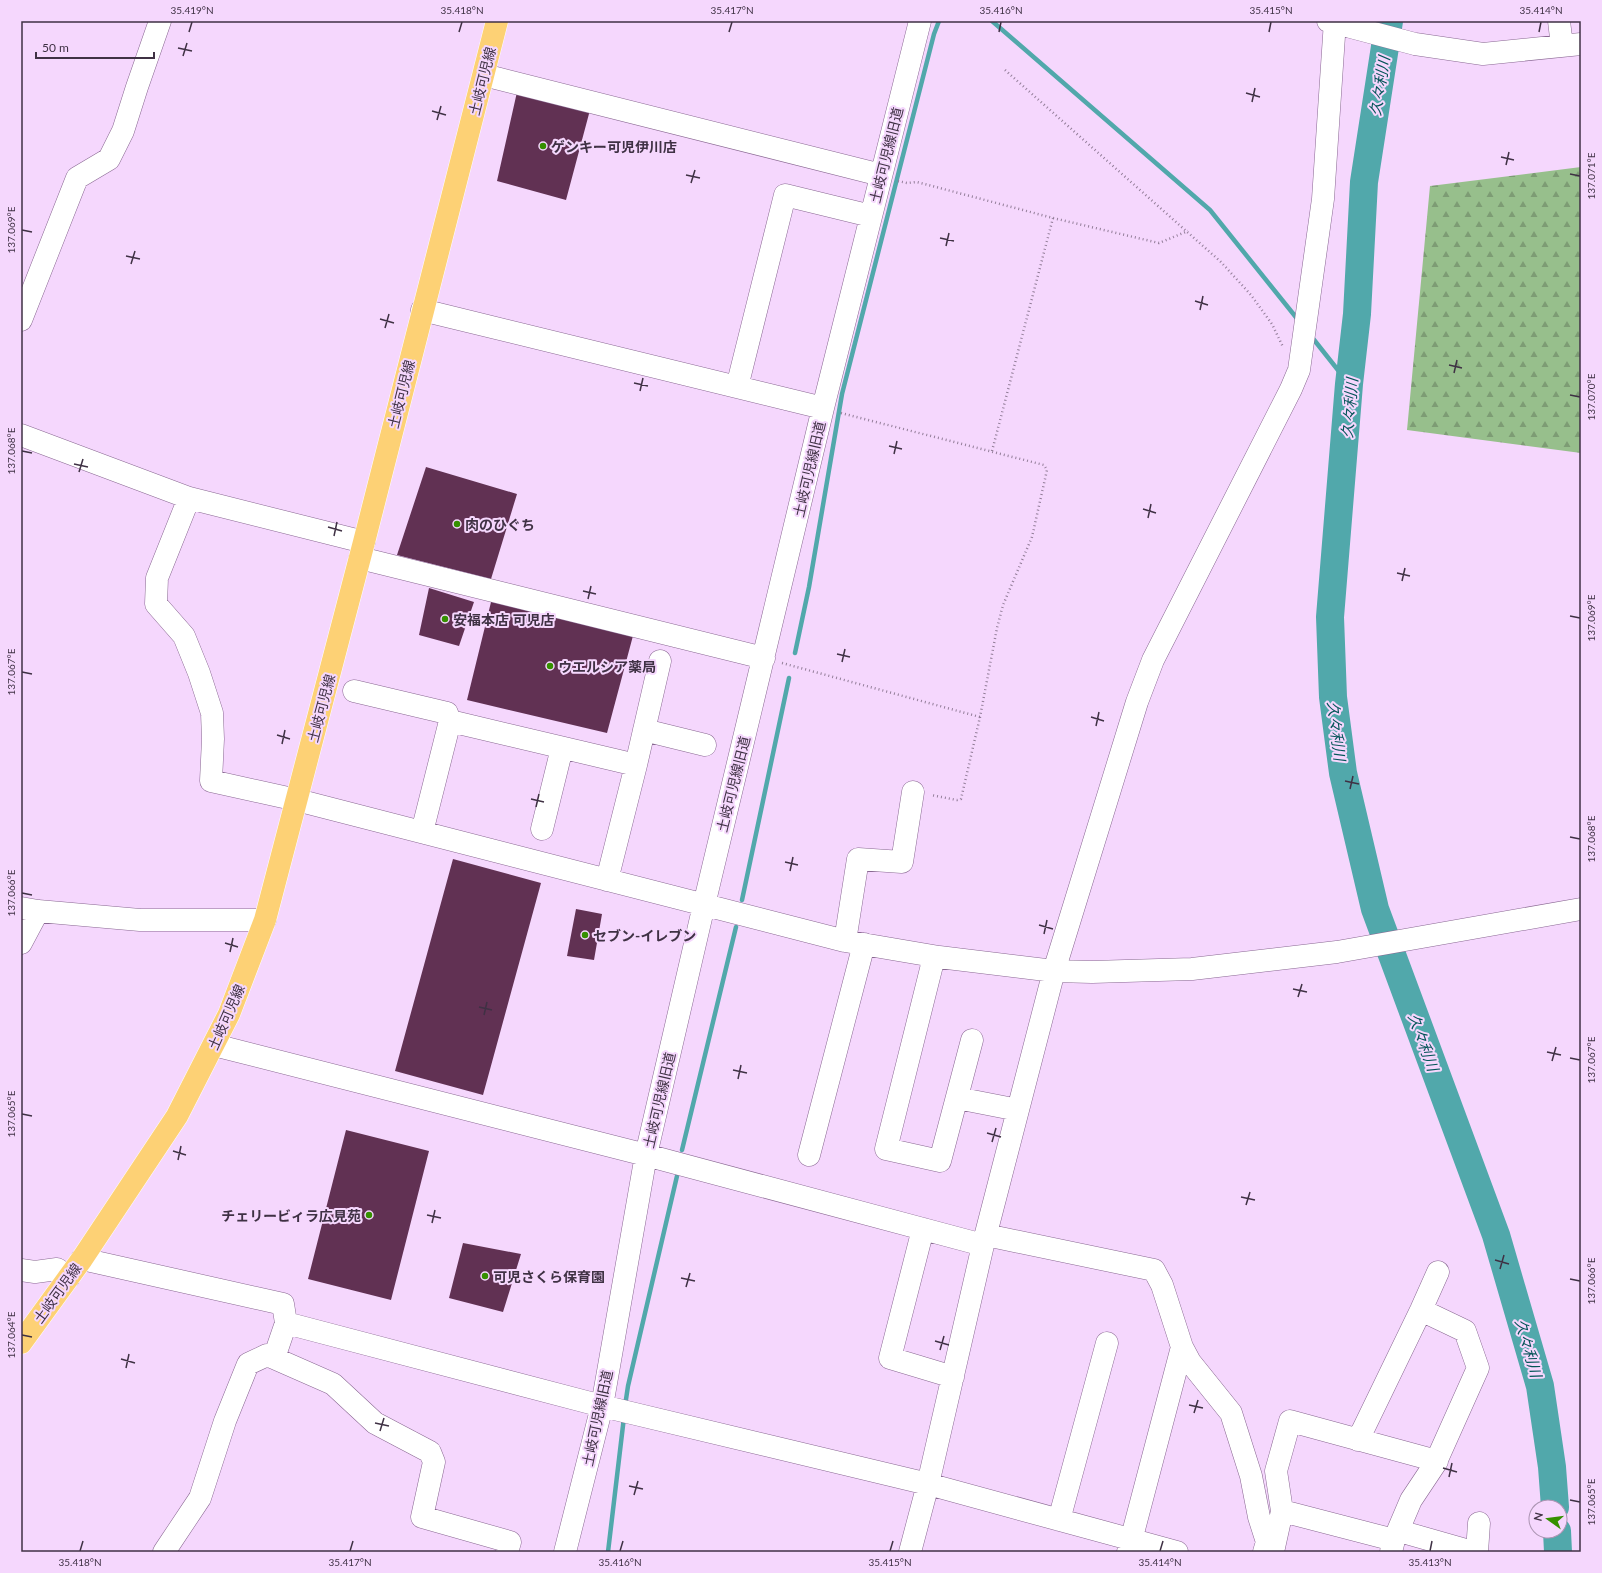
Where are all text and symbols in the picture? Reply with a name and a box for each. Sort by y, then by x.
text: 35.419°N [170,4,214,16]
text: 35.418°N [440,4,484,16]
text: 35.417°N [710,4,754,16]
text: 35.416°N [979,4,1023,16]
text: 35.415°N [1249,4,1293,16]
text: 35.414°N [1519,4,1563,16]
scale bar [36,34,154,60]
text: 50 m [42,40,69,55]
street label: 土岐可児線 [465,45,499,117]
water label: 久々利川 [1365,53,1393,117]
street label: 土岐可児線旧道 [866,105,906,205]
place label: ゲンキー可児伊川店 [551,138,677,155]
marker: ゲンキー可児伊川店 [538,141,548,151]
text: 137.071°E [1585,152,1597,200]
text: 137.069°E [5,206,17,254]
street label: 土岐可児線 [384,358,418,430]
text: 137.070°E [1585,373,1597,421]
water label: 久々利川 [1337,375,1361,439]
street label: 土岐可児線旧道 [790,419,828,519]
text: 137.068°E [5,427,17,475]
place label: 肉のひぐち [465,516,535,533]
marker: 肉のひぐち [452,519,462,529]
text: 137.069°E [1585,594,1597,642]
place label: 安福本店 可児店 [453,611,554,628]
marker: 安福本店 可児店 [440,614,450,624]
text: 137.067°E [5,648,17,696]
place label: ウエルシア薬局 [558,658,656,675]
marker: ウエルシア薬局 [545,661,555,671]
street label: 土岐可児線 [304,672,338,744]
water label: 久々利川 [1324,700,1350,764]
street label: 土岐可児線旧道 [713,734,753,834]
text: 137.068°E [1585,815,1597,863]
text: 137.066°E [5,869,17,917]
place label: セブン-イレブン [593,927,696,944]
marker: セブン-イレブン [580,930,590,940]
street label: 土岐可児線 [204,982,248,1052]
water label: 久々利川 [1405,1011,1443,1075]
text: 137.067°E [1585,1036,1597,1084]
street label: 土岐可児線旧道 [640,1050,678,1150]
text: 137.065°E [5,1090,17,1138]
place label: チェリービィラ広見苑 [221,1207,361,1224]
marker: チェリービィラ広見苑 [364,1210,374,1220]
text: 137.066°E [1585,1257,1597,1305]
street label: 土岐可児線 [30,1260,84,1326]
place label: 可児さくら保育園 [493,1268,605,1285]
marker: 可児さくら保育園 [480,1271,490,1281]
text: 137.064°E [5,1311,17,1359]
water label: 久々利川 [1512,1317,1546,1381]
street label: 土岐可児線旧道 [578,1368,616,1468]
text: 137.065°E [1585,1478,1597,1526]
north arrow [1528,1499,1568,1539]
text: N [1530,1511,1545,1522]
text: 35.418°N [58,1556,102,1568]
text: 35.417°N [328,1556,372,1568]
text: 35.416°N [598,1556,642,1568]
text: 35.415°N [868,1556,912,1568]
text: 35.414°N [1138,1556,1182,1568]
text: 35.413°N [1408,1556,1452,1568]

